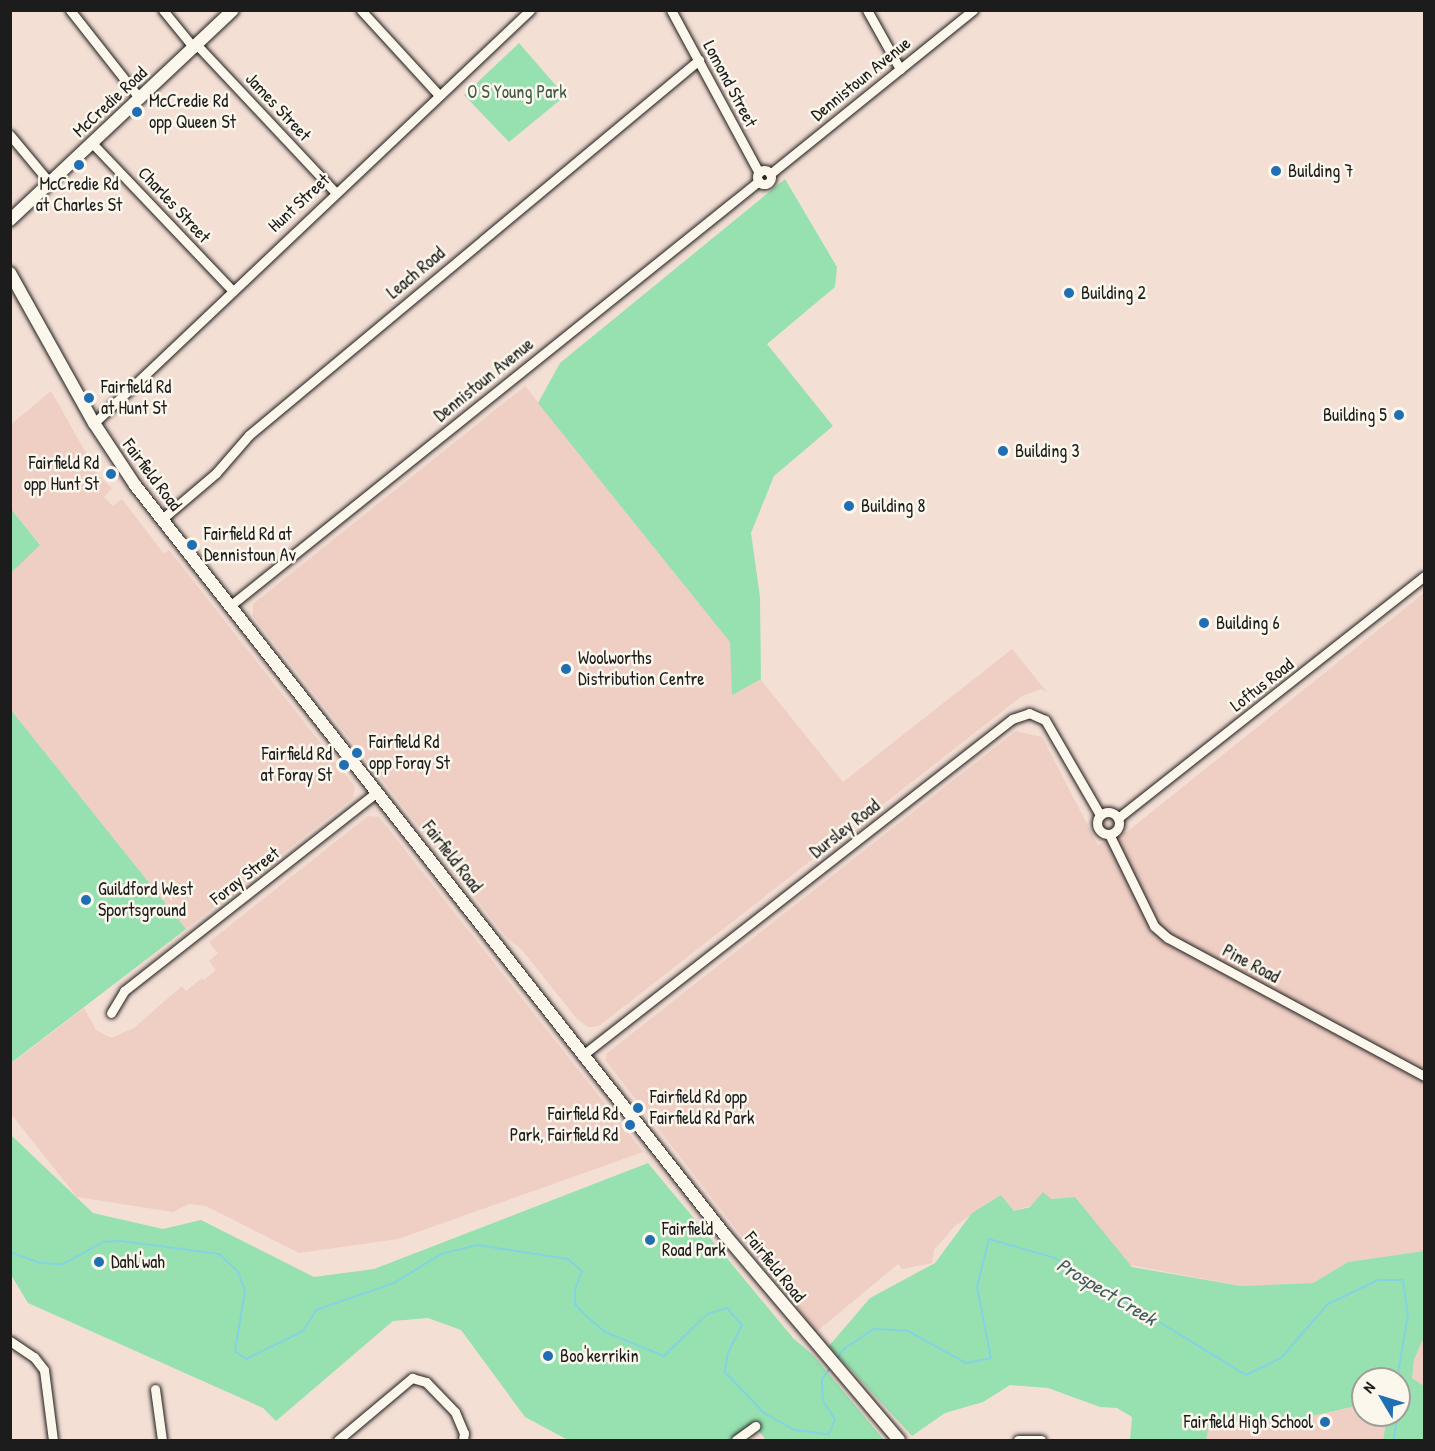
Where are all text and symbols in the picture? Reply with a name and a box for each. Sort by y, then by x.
street label: Dennistoun Avenue [807,32,915,126]
street label: Lomond Street [698,37,762,131]
street label: McCredie Road [68,62,152,142]
street label: James Street [241,68,315,146]
park label: O S Young Park [467,81,567,103]
place label: McCredie Rd opp Queen St [149,91,236,134]
marker: McCredie Rd opp Queen St [130,105,144,119]
marker: McCredie Rd at Charles St [72,158,86,172]
place label: Building 7 [1288,160,1353,182]
street label: Charles Street [133,162,215,248]
marker: Building 7 [1269,164,1283,178]
street label: Hunt Street [264,169,334,237]
place label: McCredie Rd at Charles St [36,174,122,216]
street label: Leach Road [383,243,449,303]
place label: Building 2 [1081,282,1146,304]
marker: Building 2 [1062,286,1076,300]
street label: Dennistoun Avenue [430,333,538,427]
place label: Fairfield Rd at Hunt St [101,377,171,420]
marker: Fairfield Rd at Hunt St [82,391,96,405]
place label: Building 5 [1323,404,1387,426]
marker: Building 5 [1392,408,1406,422]
street label: Fairfield Road [118,435,186,515]
place label: Building 3 [1015,440,1080,462]
marker: Building 3 [996,444,1010,458]
place label: Fairfield Rd opp Hunt St [24,453,99,496]
marker: Fairfield Rd opp Hunt St [104,467,118,481]
place label: Building 8 [861,495,925,517]
marker: Building 8 [842,499,856,513]
place label: Fairfield Rd at Dennistoun Av [204,524,296,566]
marker: Fairfield Rd at Dennistoun Av [185,538,199,552]
place label: Building 6 [1216,612,1280,634]
marker: Building 6 [1197,616,1211,630]
place label: Woolworths Distribution Centre [578,648,704,690]
street label: Loftus Road [1226,654,1298,716]
marker: Woolworths Distribution Centre [559,662,573,676]
place label: Fairfield Rd opp Foray St [369,732,450,774]
place label: Fairfield Rd at Foray St [260,744,332,786]
marker: Fairfield Rd opp Foray St [350,746,364,760]
marker: Fairfield Rd at Foray St [337,758,351,772]
street label: Dursley Road [806,795,884,863]
street label: Fairfield Road [417,817,487,897]
street label: Foray Street [206,842,284,910]
place label: Guildford West Sportsground [98,879,193,922]
marker: Guildford West Sportsground [79,893,93,907]
street label: Pine Road [1219,940,1283,988]
place label: Fairfield Rd opp Fairfield Rd Park [650,1087,755,1130]
marker: Fairfield Rd opp Fairfield Rd Park [631,1101,645,1115]
place label: Fairfield Rd Park, Fairfield Rd [510,1104,618,1146]
marker: Fairfield Rd Park, Fairfield Rd [623,1118,637,1132]
place label: Fairfield Road Park [662,1219,726,1262]
street label: Fairfield Road [740,1227,810,1307]
marker: Fairfield Road Park [643,1233,657,1247]
place label: Dahl'wah [111,1251,165,1273]
water label: Prospect Creek [1053,1252,1161,1330]
marker: Dahl'wah [92,1255,106,1269]
place label: Boo'kerrikin [560,1345,639,1367]
marker: Boo'kerrikin [541,1349,555,1363]
north arrow [1351,1367,1411,1427]
text: N [1357,1377,1380,1397]
place label: Fairfield High School [1184,1411,1313,1433]
marker: Fairfield High School [1318,1415,1332,1429]

